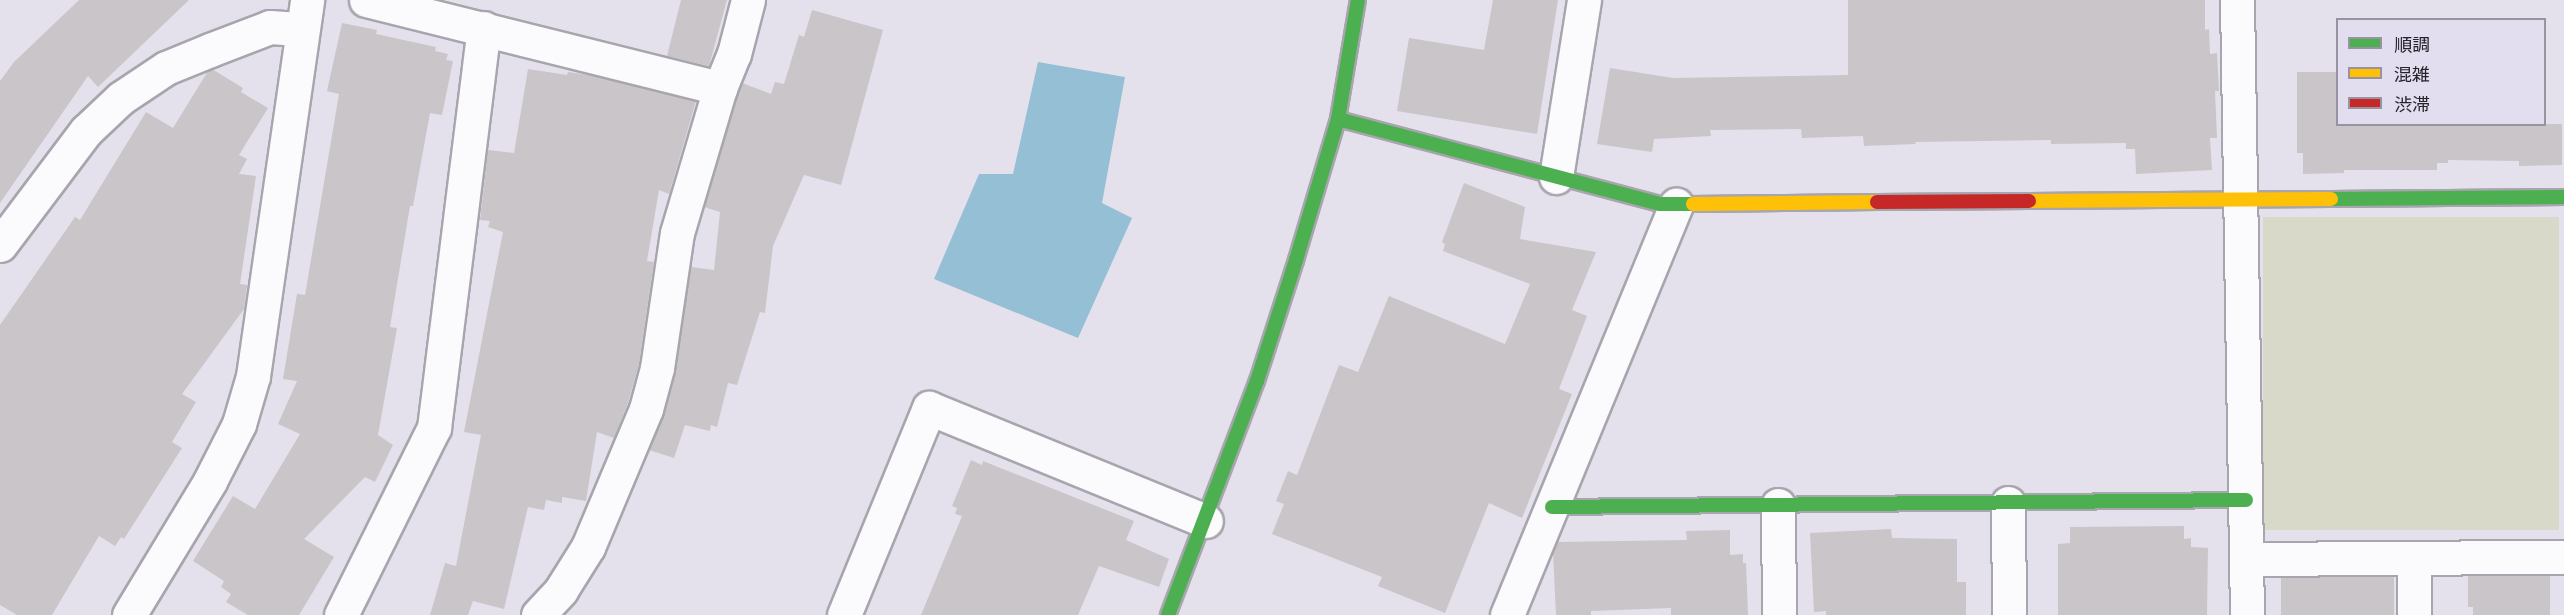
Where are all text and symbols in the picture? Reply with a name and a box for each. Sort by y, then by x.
legend [2336,18,2546,126]
text: 順調 [2394,34,2430,55]
text: 混雑 [2394,64,2430,85]
text: 渋滞 [2394,94,2430,115]

